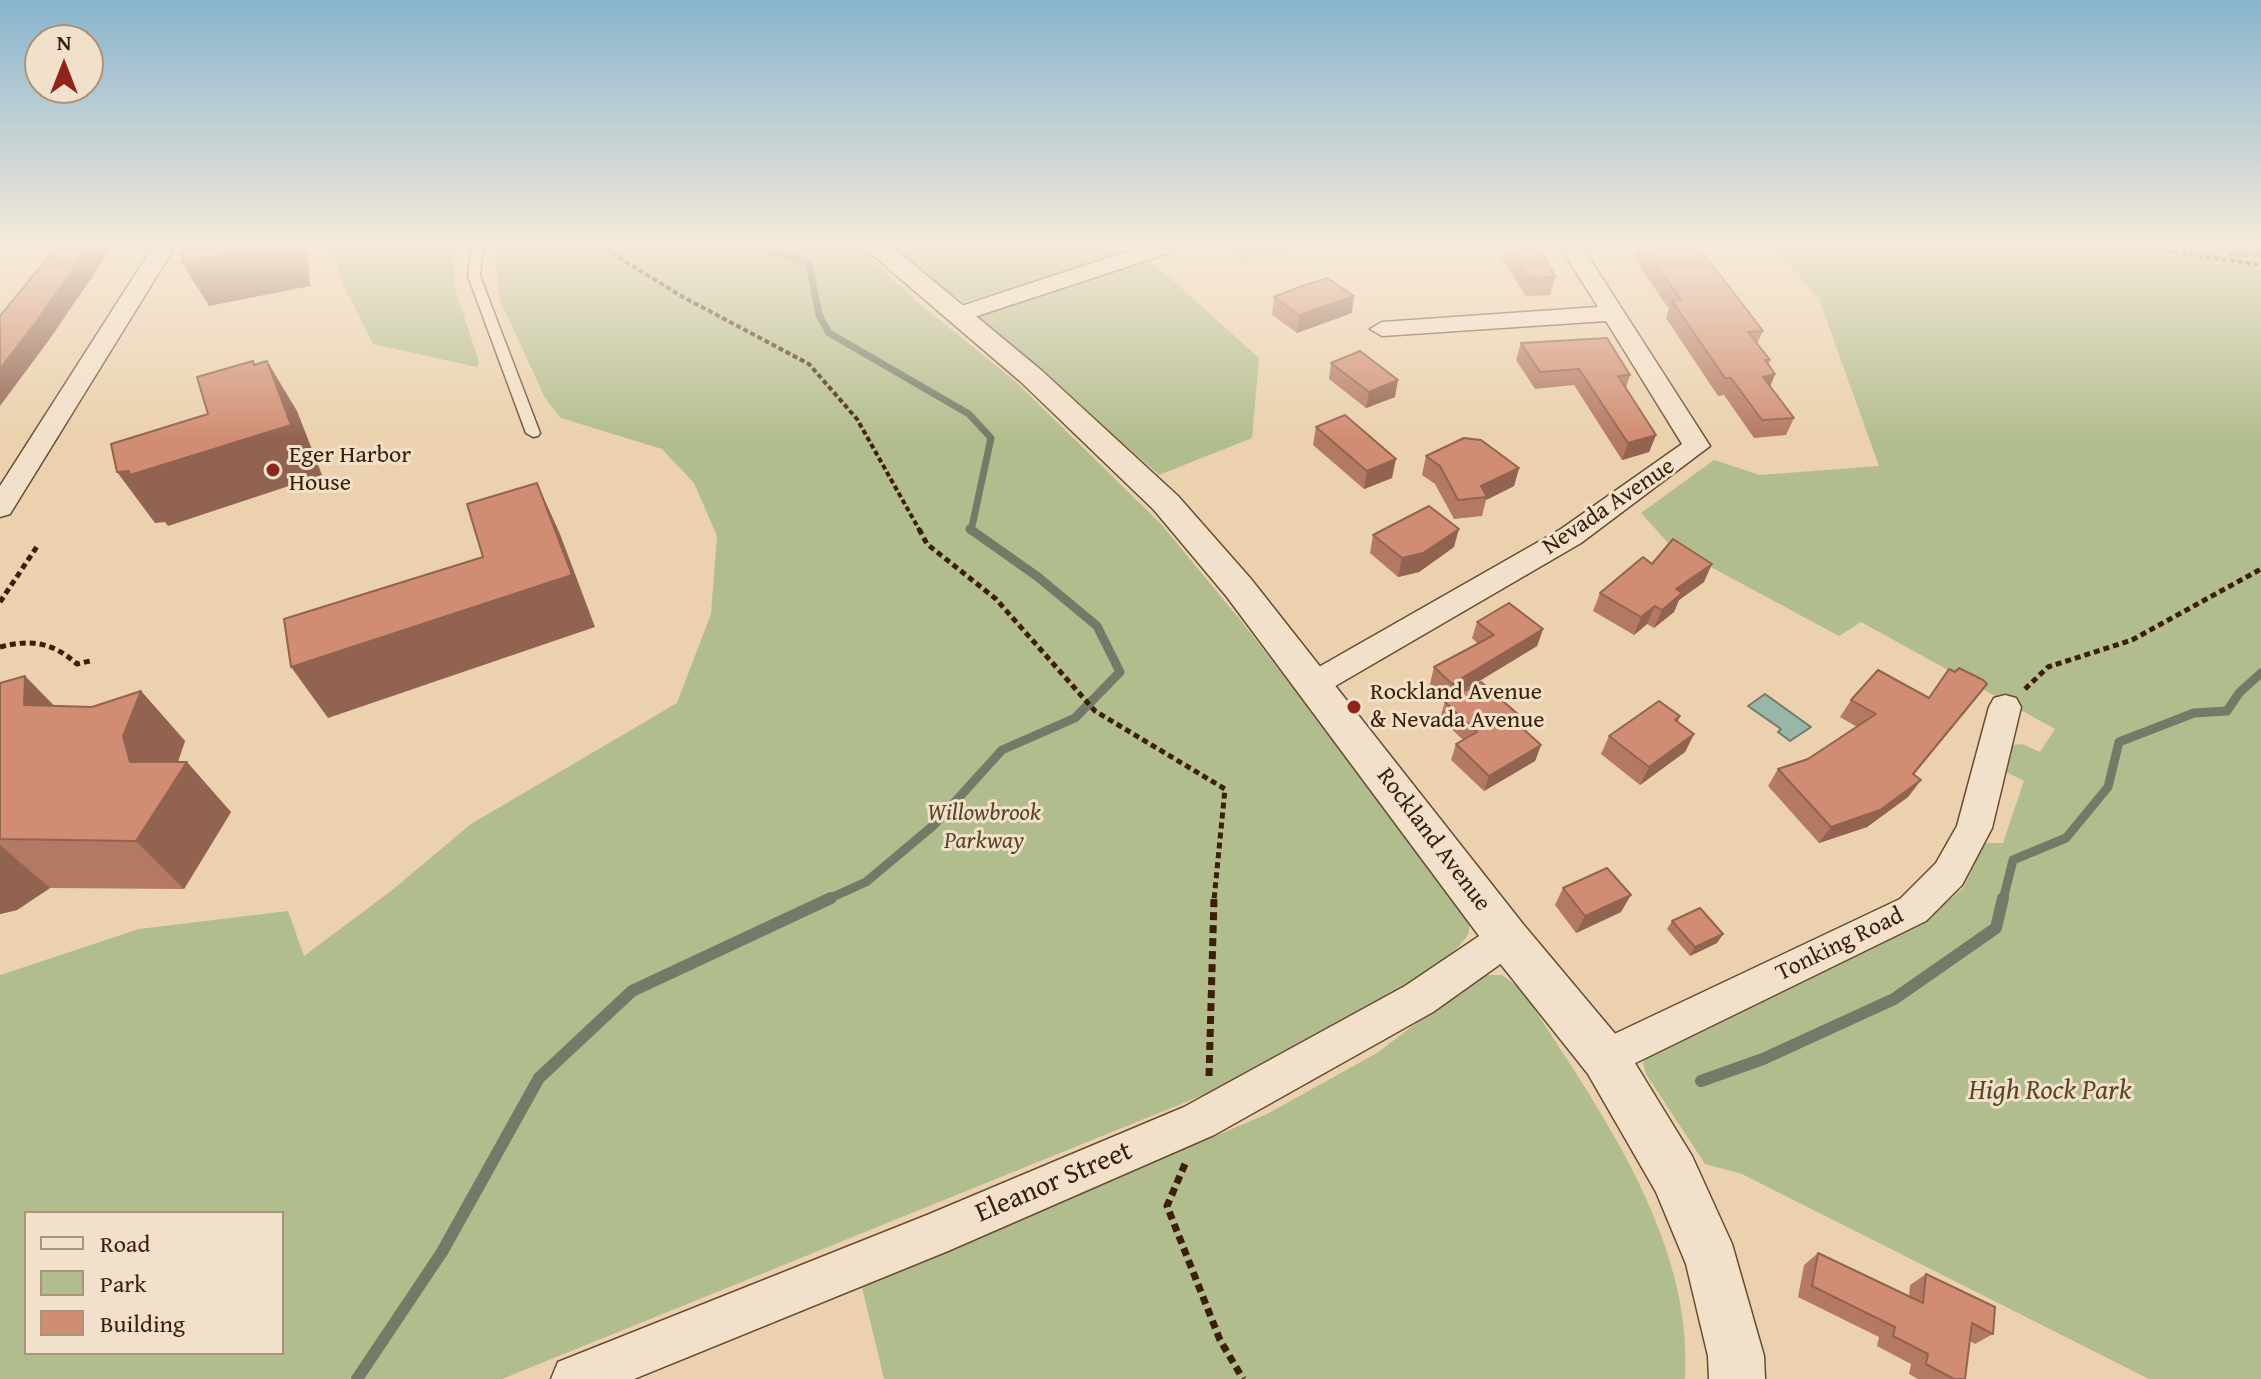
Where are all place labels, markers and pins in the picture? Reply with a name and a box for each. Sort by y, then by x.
place label: Eger Harbor House [289,442,411,498]
marker: Eger Harbor House [264,461,282,479]
place label: Rockland Avenue & Nevada Avenue [1370,679,1544,735]
marker: Rockland Avenue & Nevada Avenue [1345,698,1363,716]

